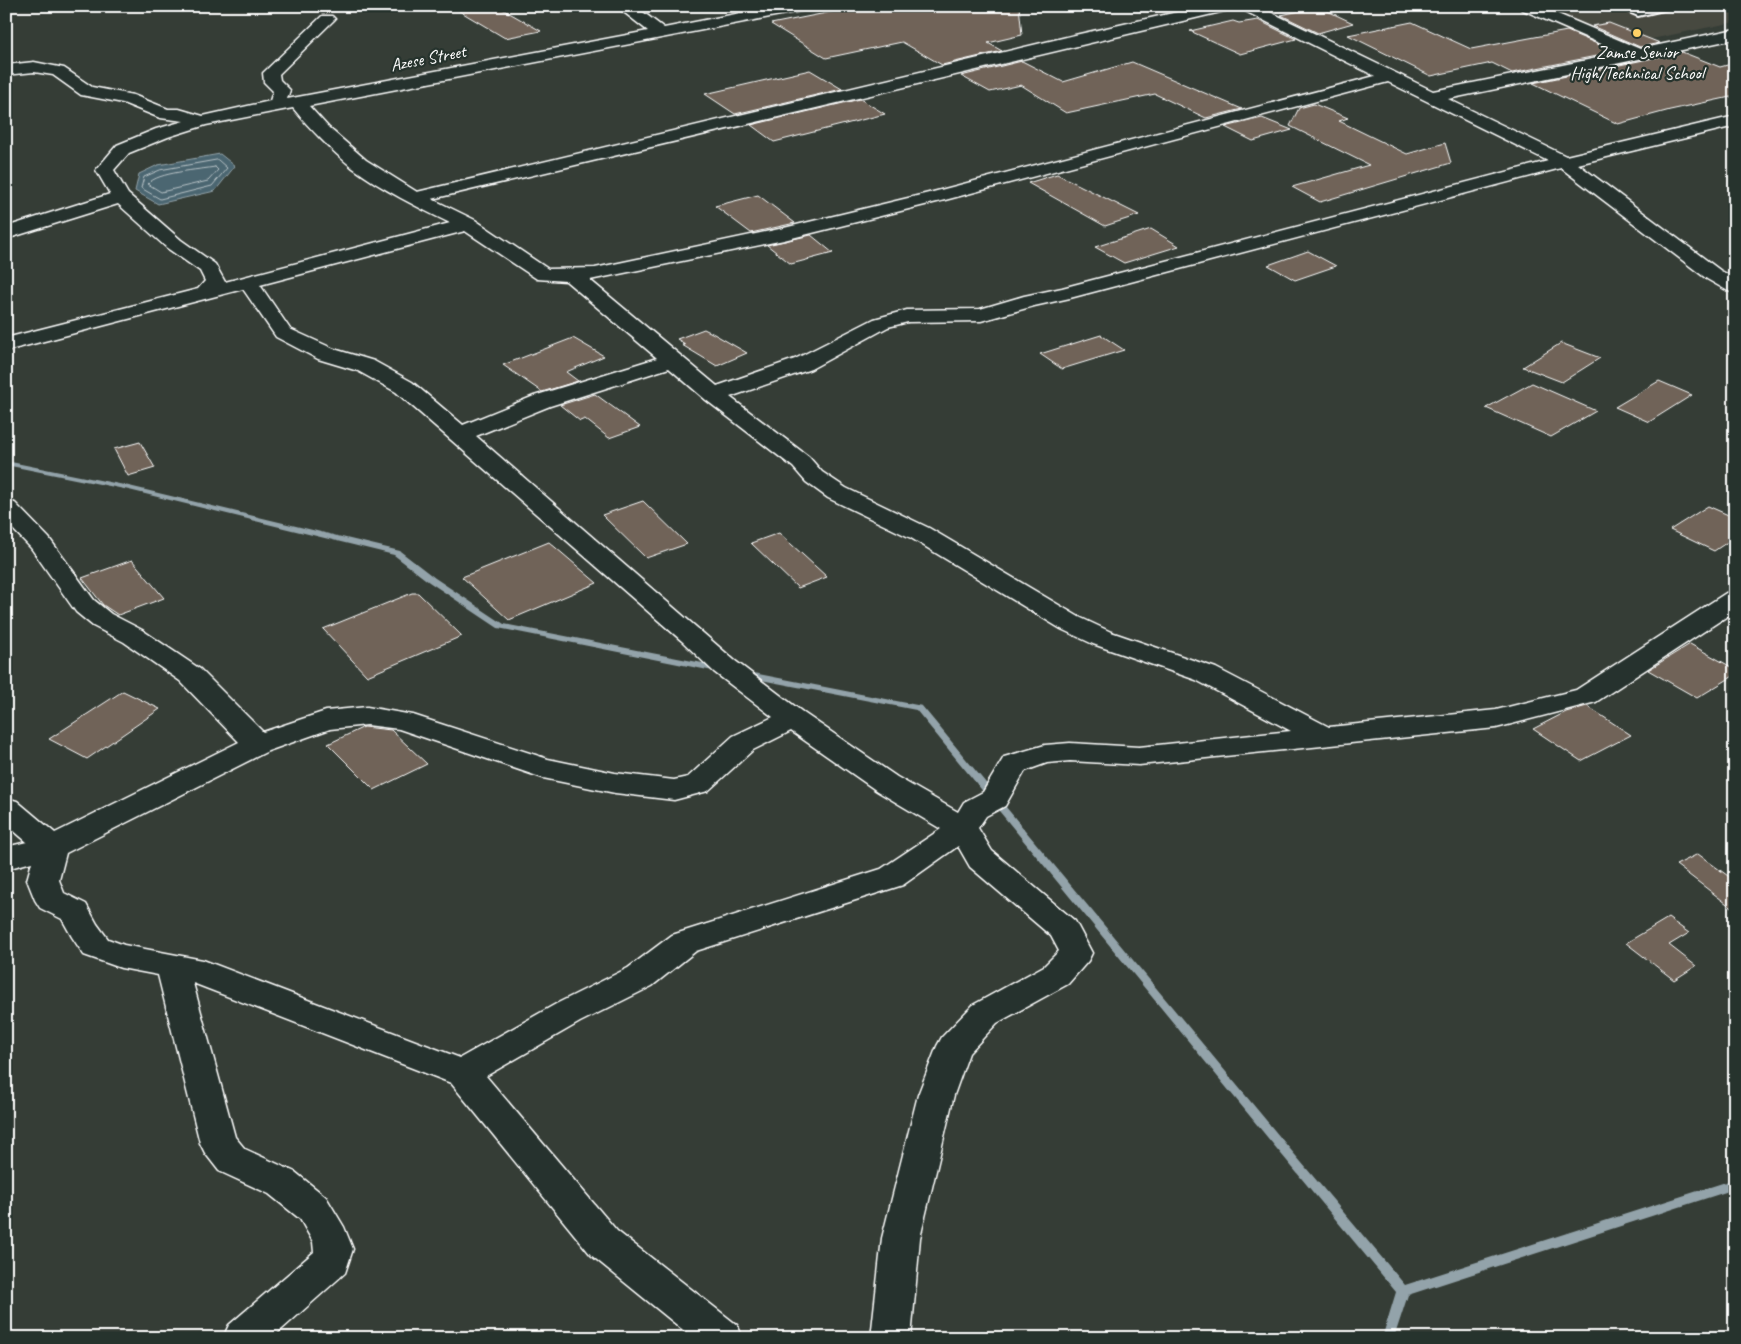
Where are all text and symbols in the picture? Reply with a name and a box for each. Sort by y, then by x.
marker: Zamse Senior High/Technical School [1631,27,1643,39]
street label: Azese Street [389,40,469,76]
place label: Zamse Senior High/Technical School [1570,41,1707,84]

